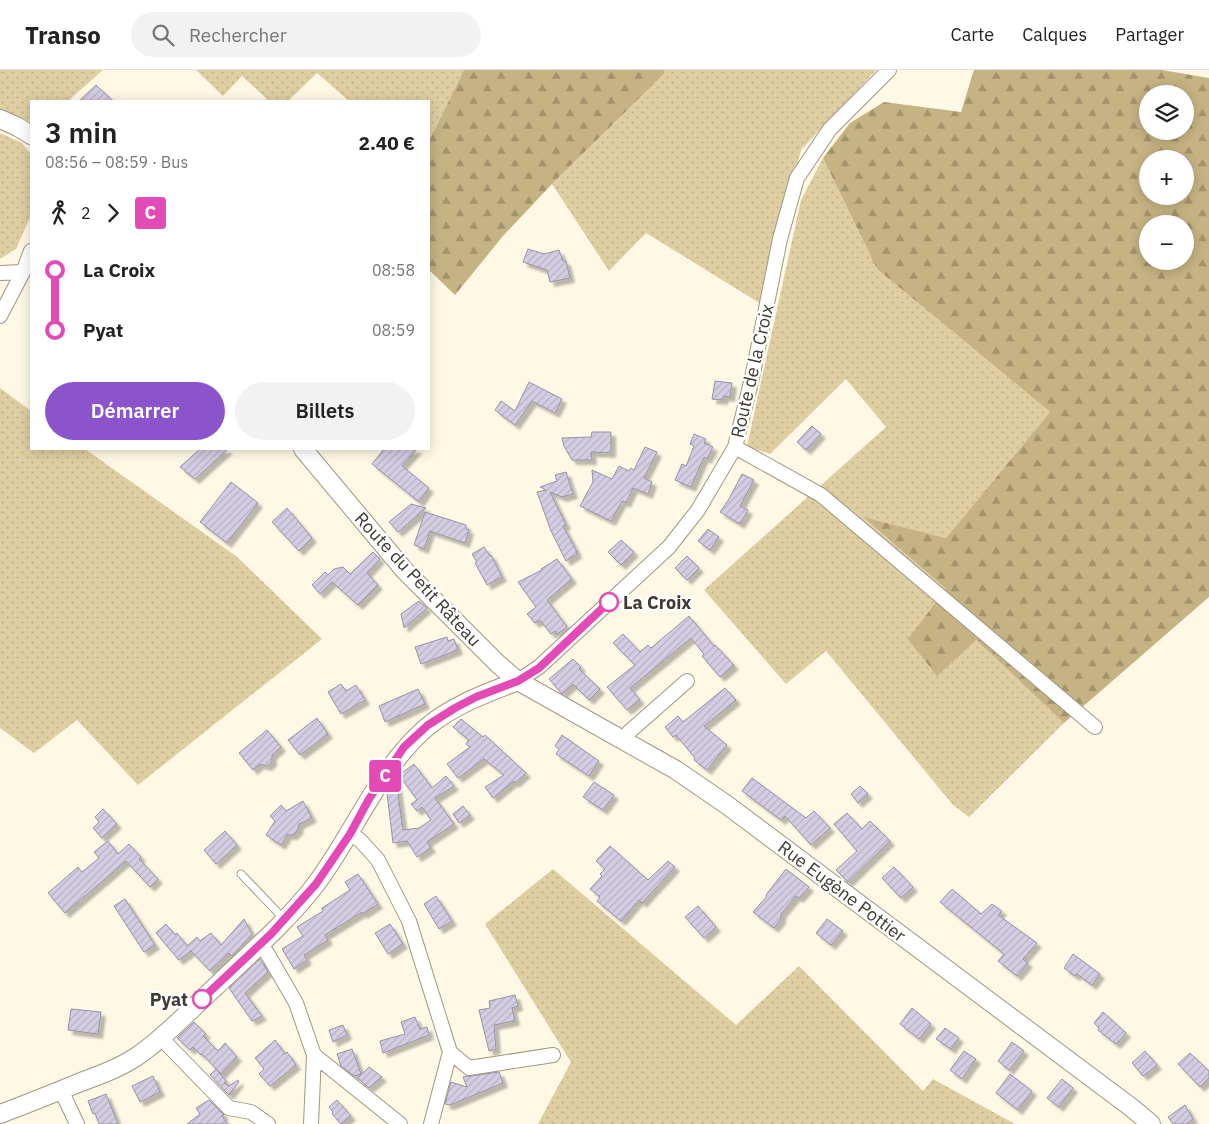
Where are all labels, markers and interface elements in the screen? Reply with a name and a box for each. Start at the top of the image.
search box [131,12,481,57]
text: Transo [25,19,101,51]
icon: search [149,21,177,49]
text: Rechercher [189,23,287,47]
text: Carte [951,23,994,46]
text: Calques [1022,23,1087,46]
text: Partager [1115,23,1184,46]
map controls [1139,85,1194,270]
button: layers [1139,85,1194,140]
text: 3 min [45,114,117,151]
text: 2.40 € [359,131,415,155]
button: + [1139,150,1194,205]
text: 08:56 – 08:59 · Bus [45,152,188,172]
icon: walk [45,199,73,227]
icon: forward [99,199,127,227]
text: C [145,201,156,224]
text: 2 [81,203,91,223]
button: − [1139,215,1194,270]
text: La Croix [83,258,155,282]
text: 08:58 [372,260,415,280]
street label: Route de la Croix [725,302,779,440]
text: Pyat [83,318,123,342]
text: 08:59 [372,320,415,340]
button: Démarrer [45,382,225,440]
button: Billets [235,382,415,440]
street label: Route du Petit Râteau [350,507,486,651]
place label: La Croix [623,591,691,614]
marker: La Croix [599,592,619,612]
line badge: C [369,760,401,792]
text: C [379,764,391,787]
street label: Rue Eugène Pottier [773,835,911,947]
place label: Pyat [150,988,188,1011]
marker: Pyat [192,989,212,1009]

